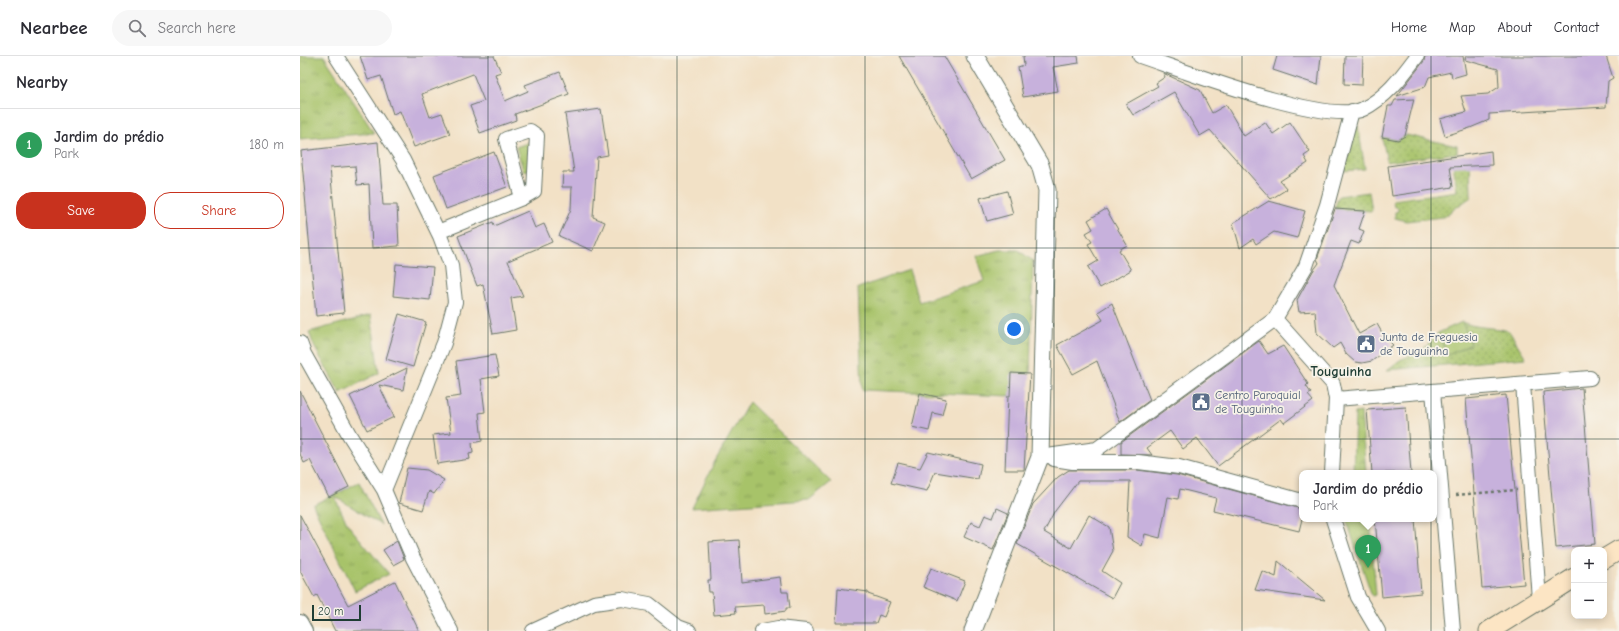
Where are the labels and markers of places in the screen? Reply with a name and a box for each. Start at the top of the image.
place label: Junta de Freguesia de Touguinha [1380,330,1478,358]
public building icon: Junta de Freguesia de Touguinha [1355,333,1377,355]
place label: Centro Paroquial de Touguinha [1215,388,1301,416]
public building icon: Centro Paroquial de Touguinha [1190,391,1212,413]
pin: 1 [1355,535,1381,568]

